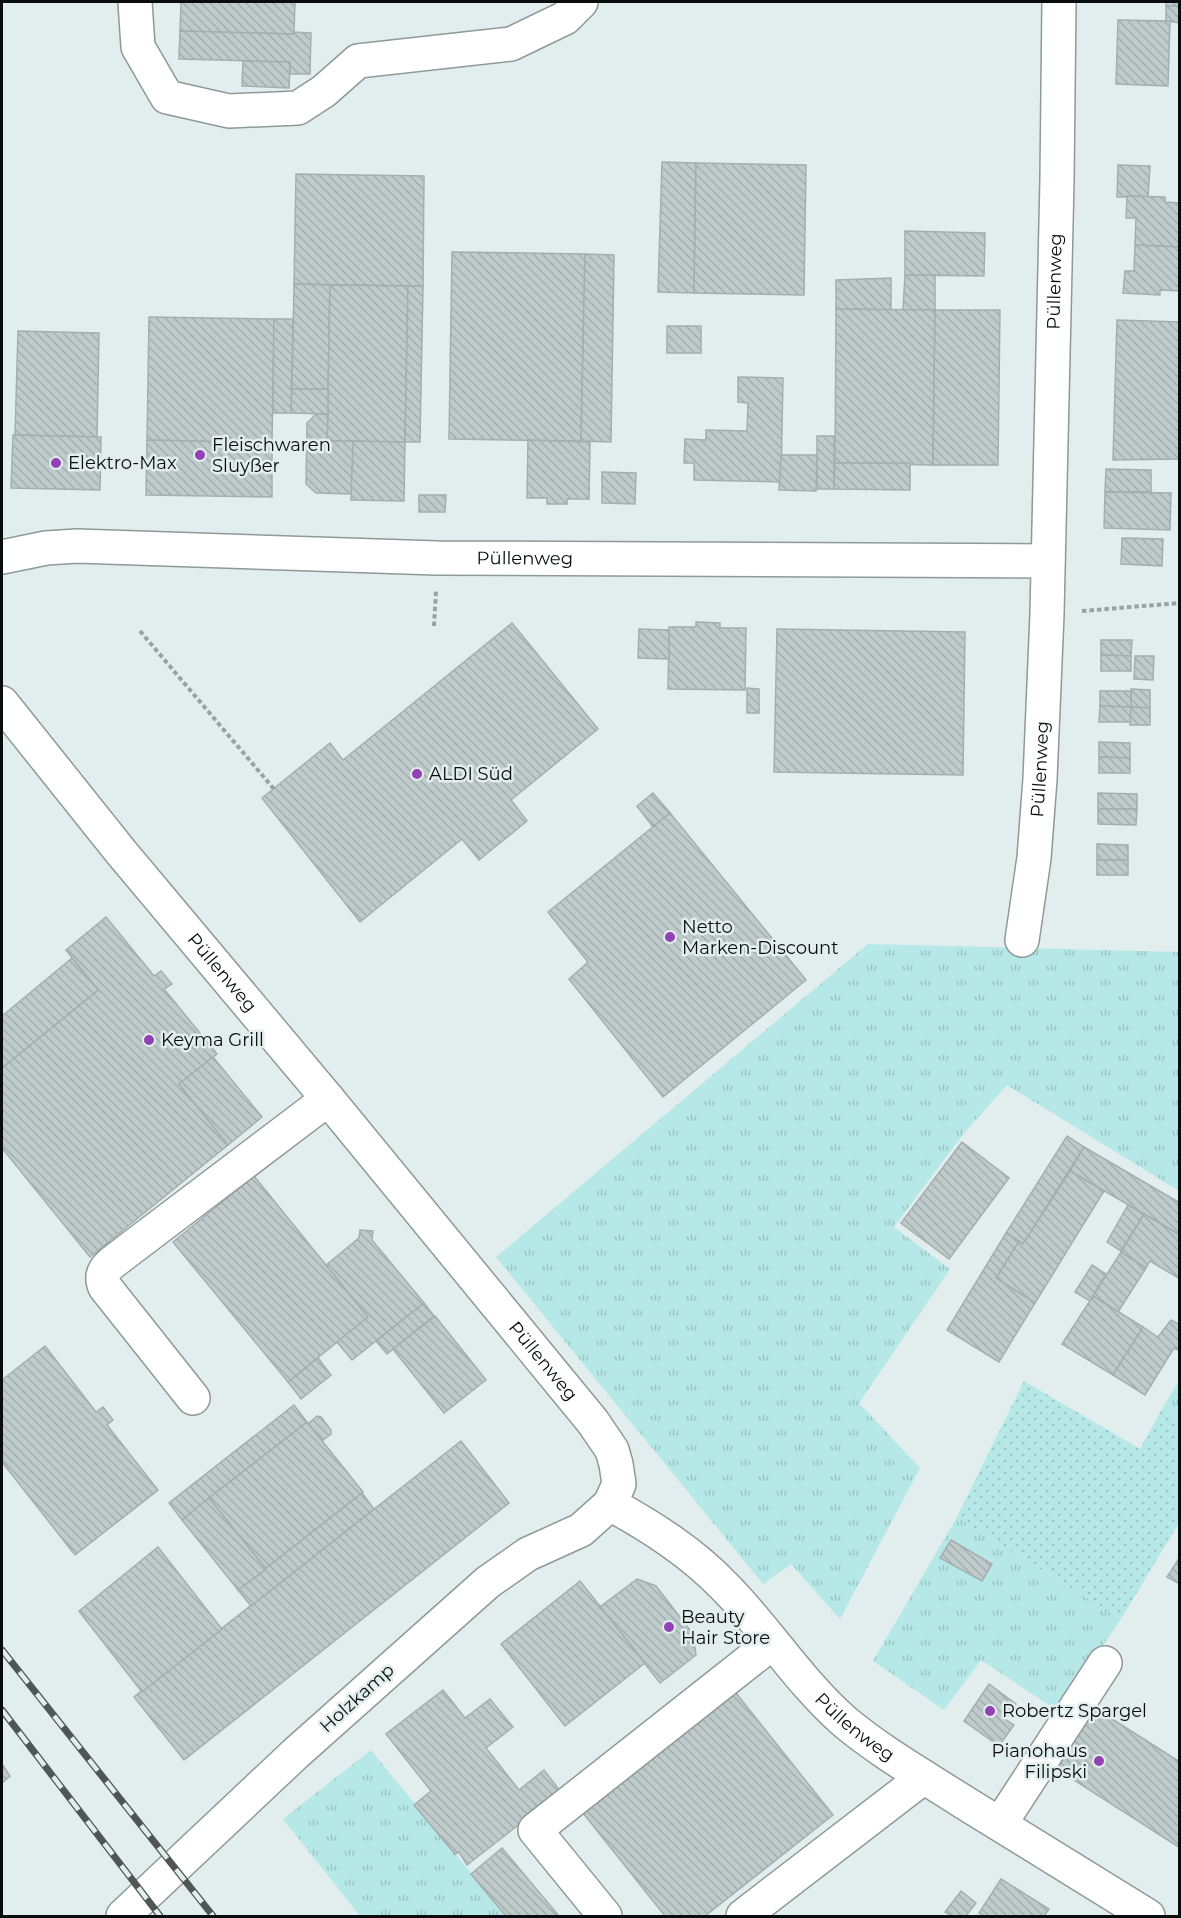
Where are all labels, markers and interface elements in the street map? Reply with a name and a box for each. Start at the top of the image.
street label: Püllenweg [1043,233,1067,330]
place label: Fleischwaren Sluyßer [212,434,331,477]
marker: Fleischwaren Sluyßer [193,448,207,462]
place label: Elektro-Max [68,452,177,474]
marker: Elektro-Max [49,456,63,470]
street label: Püllenweg [477,547,573,570]
street label: Püllenweg [1026,720,1053,818]
place label: ALDI Süd [429,763,513,785]
marker: ALDI Süd [410,767,424,781]
place label: Netto Marken-Discount [682,916,839,959]
street label: Püllenweg [183,929,261,1017]
marker: Netto Marken-Discount [663,930,677,944]
place label: Keyma Grill [161,1029,264,1051]
marker: Keyma Grill [142,1033,156,1047]
street label: Püllenweg [504,1317,582,1405]
place label: Beauty Hair Store [681,1606,770,1649]
marker: Beauty Hair Store [662,1620,676,1634]
street label: Holzkamp [315,1659,399,1737]
street label: Püllenweg [810,1688,899,1766]
place label: Robertz Spargel [1002,1700,1147,1722]
marker: Robertz Spargel [983,1704,997,1718]
place label: Pianohaus Filipski [991,1740,1087,1783]
marker: Pianohaus Filipski [1092,1754,1106,1768]

